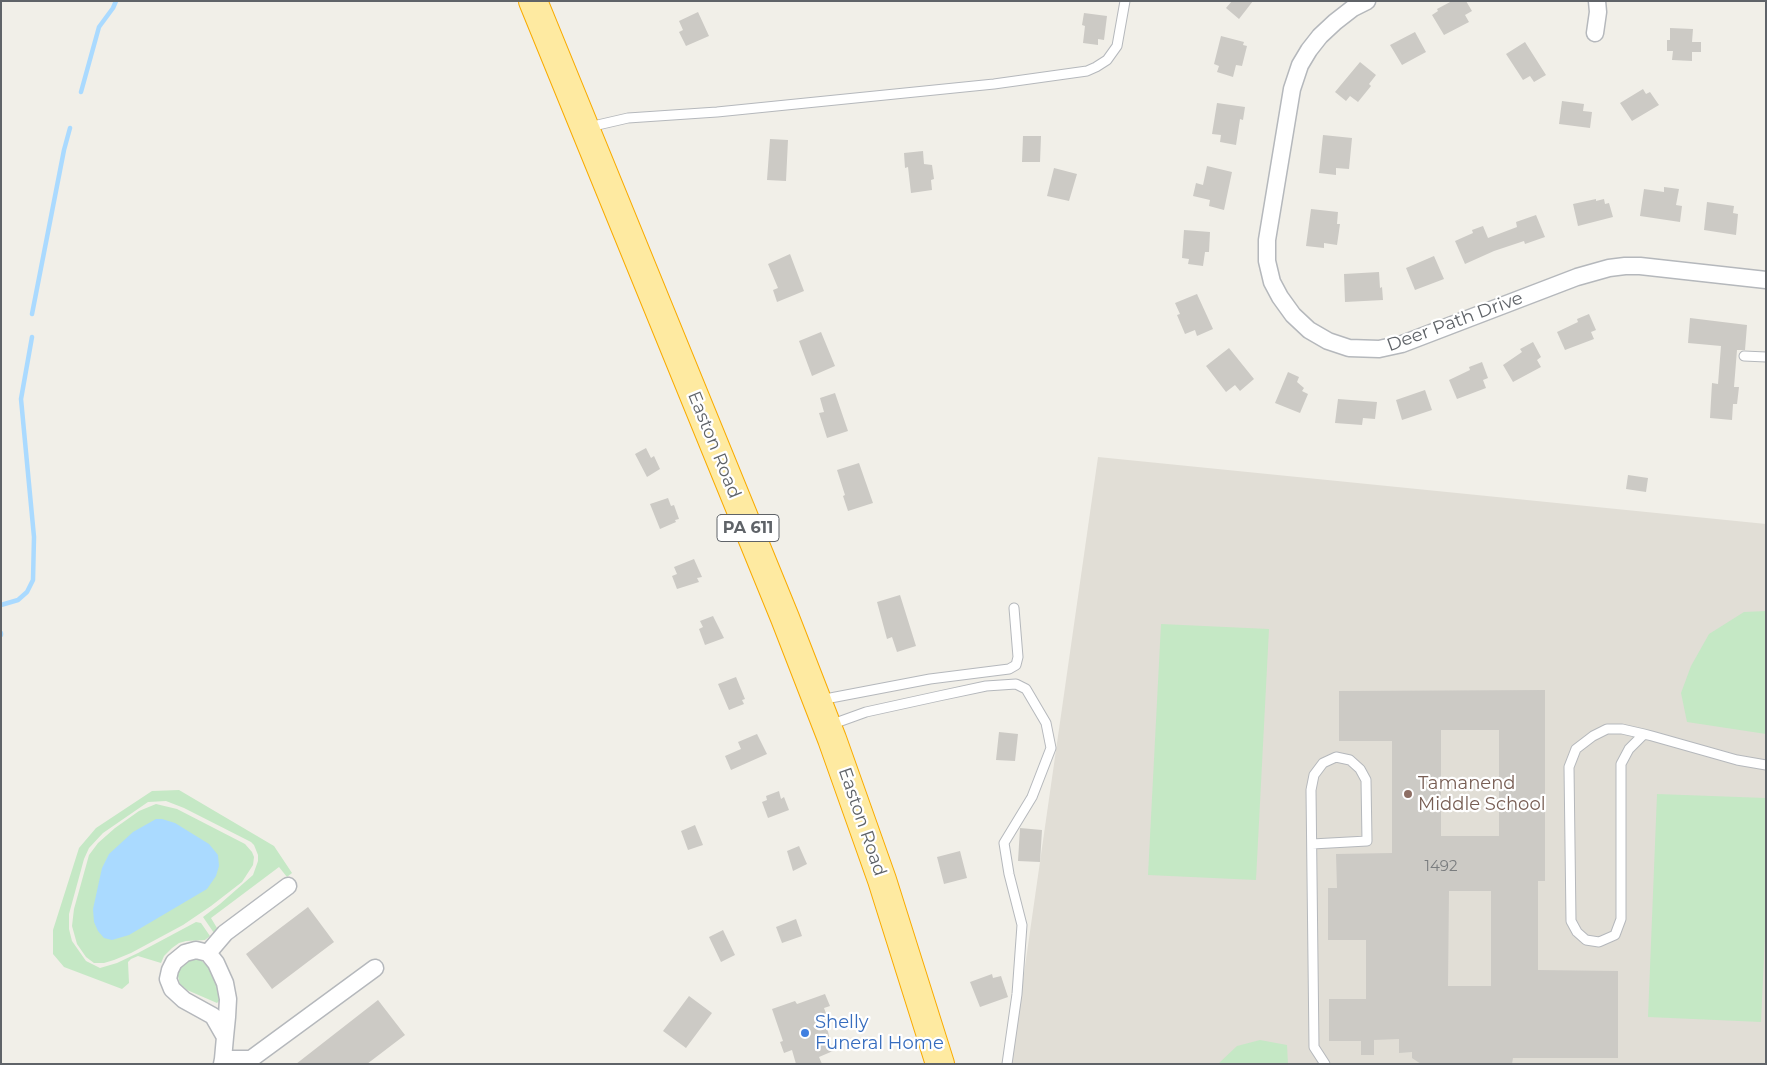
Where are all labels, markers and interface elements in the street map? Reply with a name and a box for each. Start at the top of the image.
street label: Deer Path Drive [1384,287,1526,357]
street label: Easton Road [683,388,745,502]
road number: PA 611 [717,514,779,542]
street label: Easton Road [833,765,891,879]
place label: Tamanend Middle School [1418,773,1546,816]
marker: Tamanend Middle School [1402,788,1414,800]
house number: 1492 [1425,858,1457,876]
place label: Shelly Funeral Home [815,1012,944,1054]
marker: Shelly Funeral Home [799,1027,811,1039]

